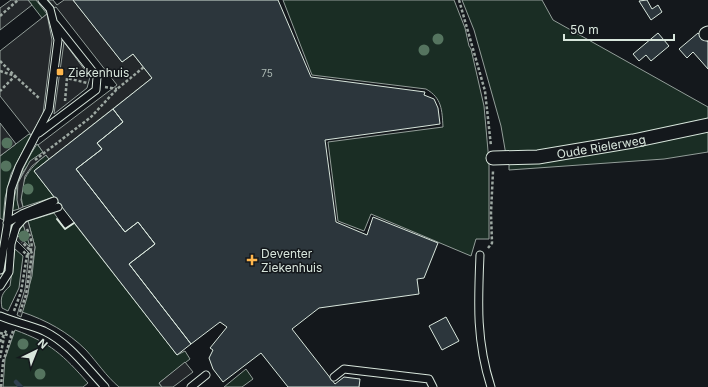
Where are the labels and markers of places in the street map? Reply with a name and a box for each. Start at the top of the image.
place label: Ziekenhuis [68,65,129,80]
marker: Ziekenhuis [55,67,65,77]
place label: Deventer Ziekenhuis [261,246,322,275]
marker: Deventer Ziekenhuis [246,254,258,266]

